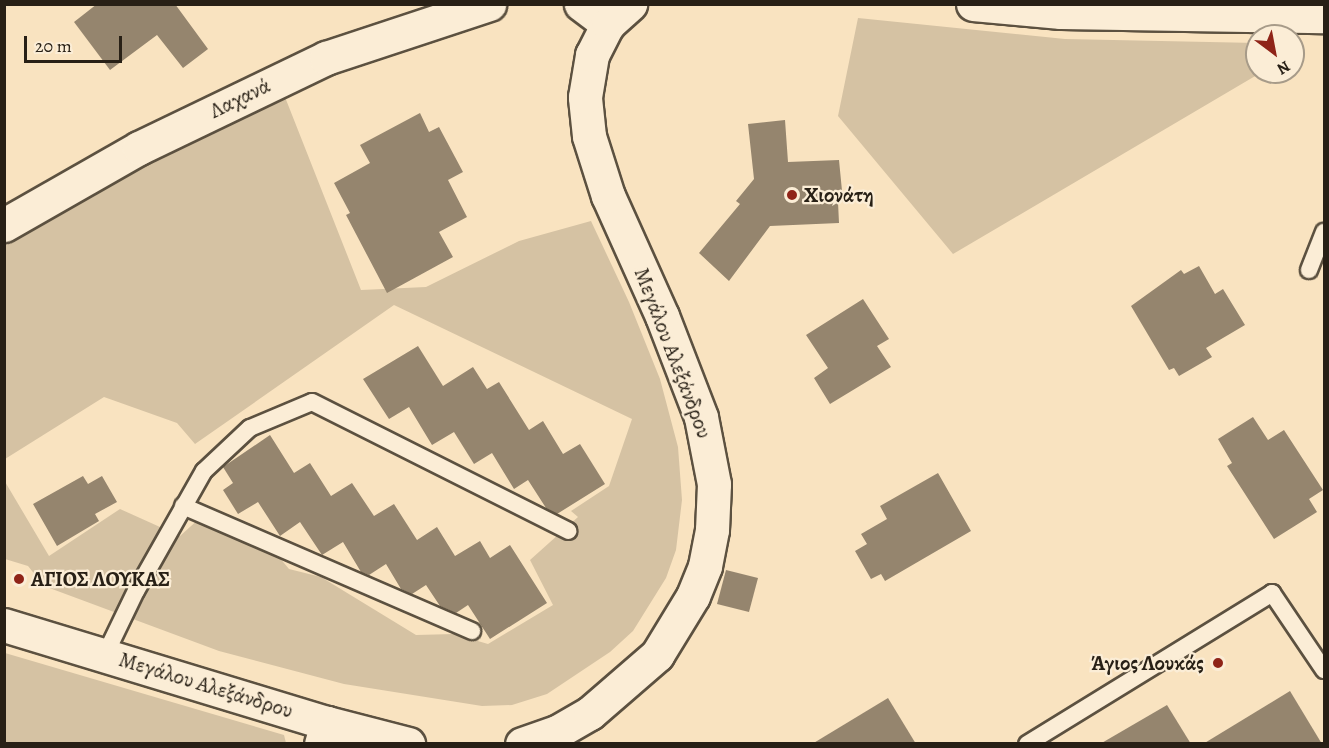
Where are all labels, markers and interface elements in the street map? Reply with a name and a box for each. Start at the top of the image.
scale bar [27,24,124,62]
north arrow [1245,24,1305,84]
text: 20 m [35,34,72,58]
text: N [1273,55,1294,80]
street label: Λαχανά [206,73,274,123]
place label: Χιονάτη [804,182,874,208]
marker: Χιονάτη [785,188,799,202]
street label: Μεγάλου Αλεξάνδρου [629,264,717,442]
place label: ΑΓΙΟΣ ΛΟΥΚΑΣ [31,566,170,592]
marker: ΑΓΙΟΣ ΛΟΥΚΑΣ [12,572,26,586]
street label: Μεγάλου Αλεξάνδρου [116,647,296,723]
place label: Άγιος Λουκάς [1090,650,1204,676]
marker: Άγιος Λουκάς [1209,654,1227,672]

